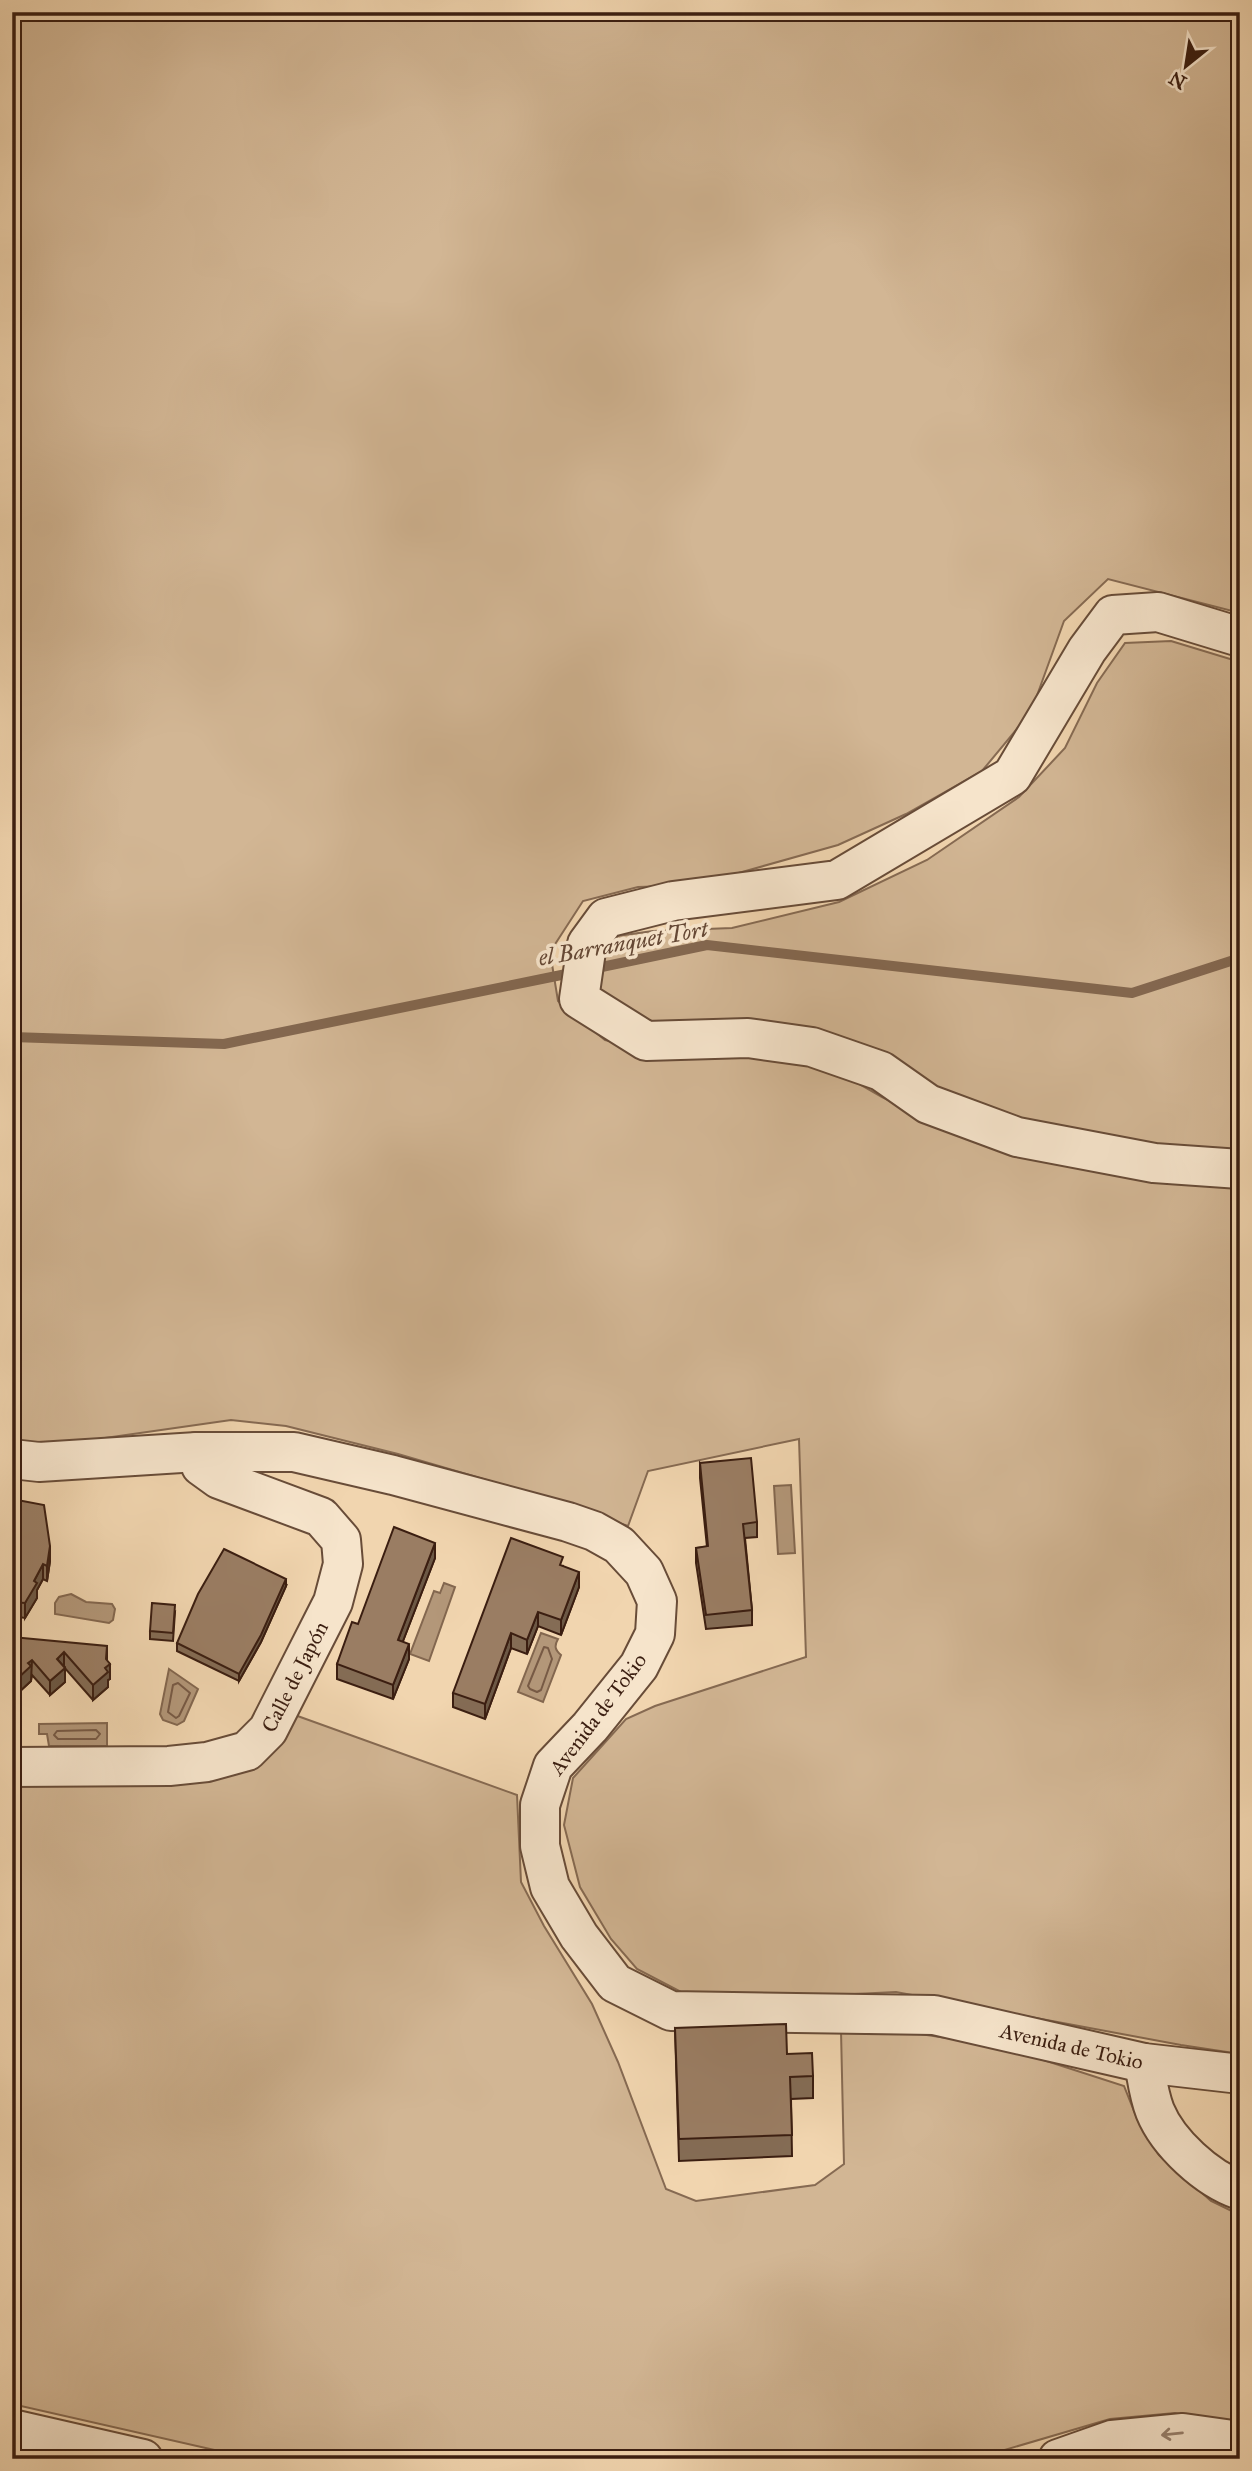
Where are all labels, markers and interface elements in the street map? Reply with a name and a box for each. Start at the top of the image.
north arrow [1150,32,1220,102]
text: N [1165,66,1190,94]
water label: el Barranquet Tort [536,914,712,972]
street label: Calle de Japón [256,1617,334,1737]
street label: Avenida de Tokio [543,1648,652,1781]
street label: Avenida de Tokio [996,2017,1146,2075]
one-way arrow [1161,2428,1184,2441]

